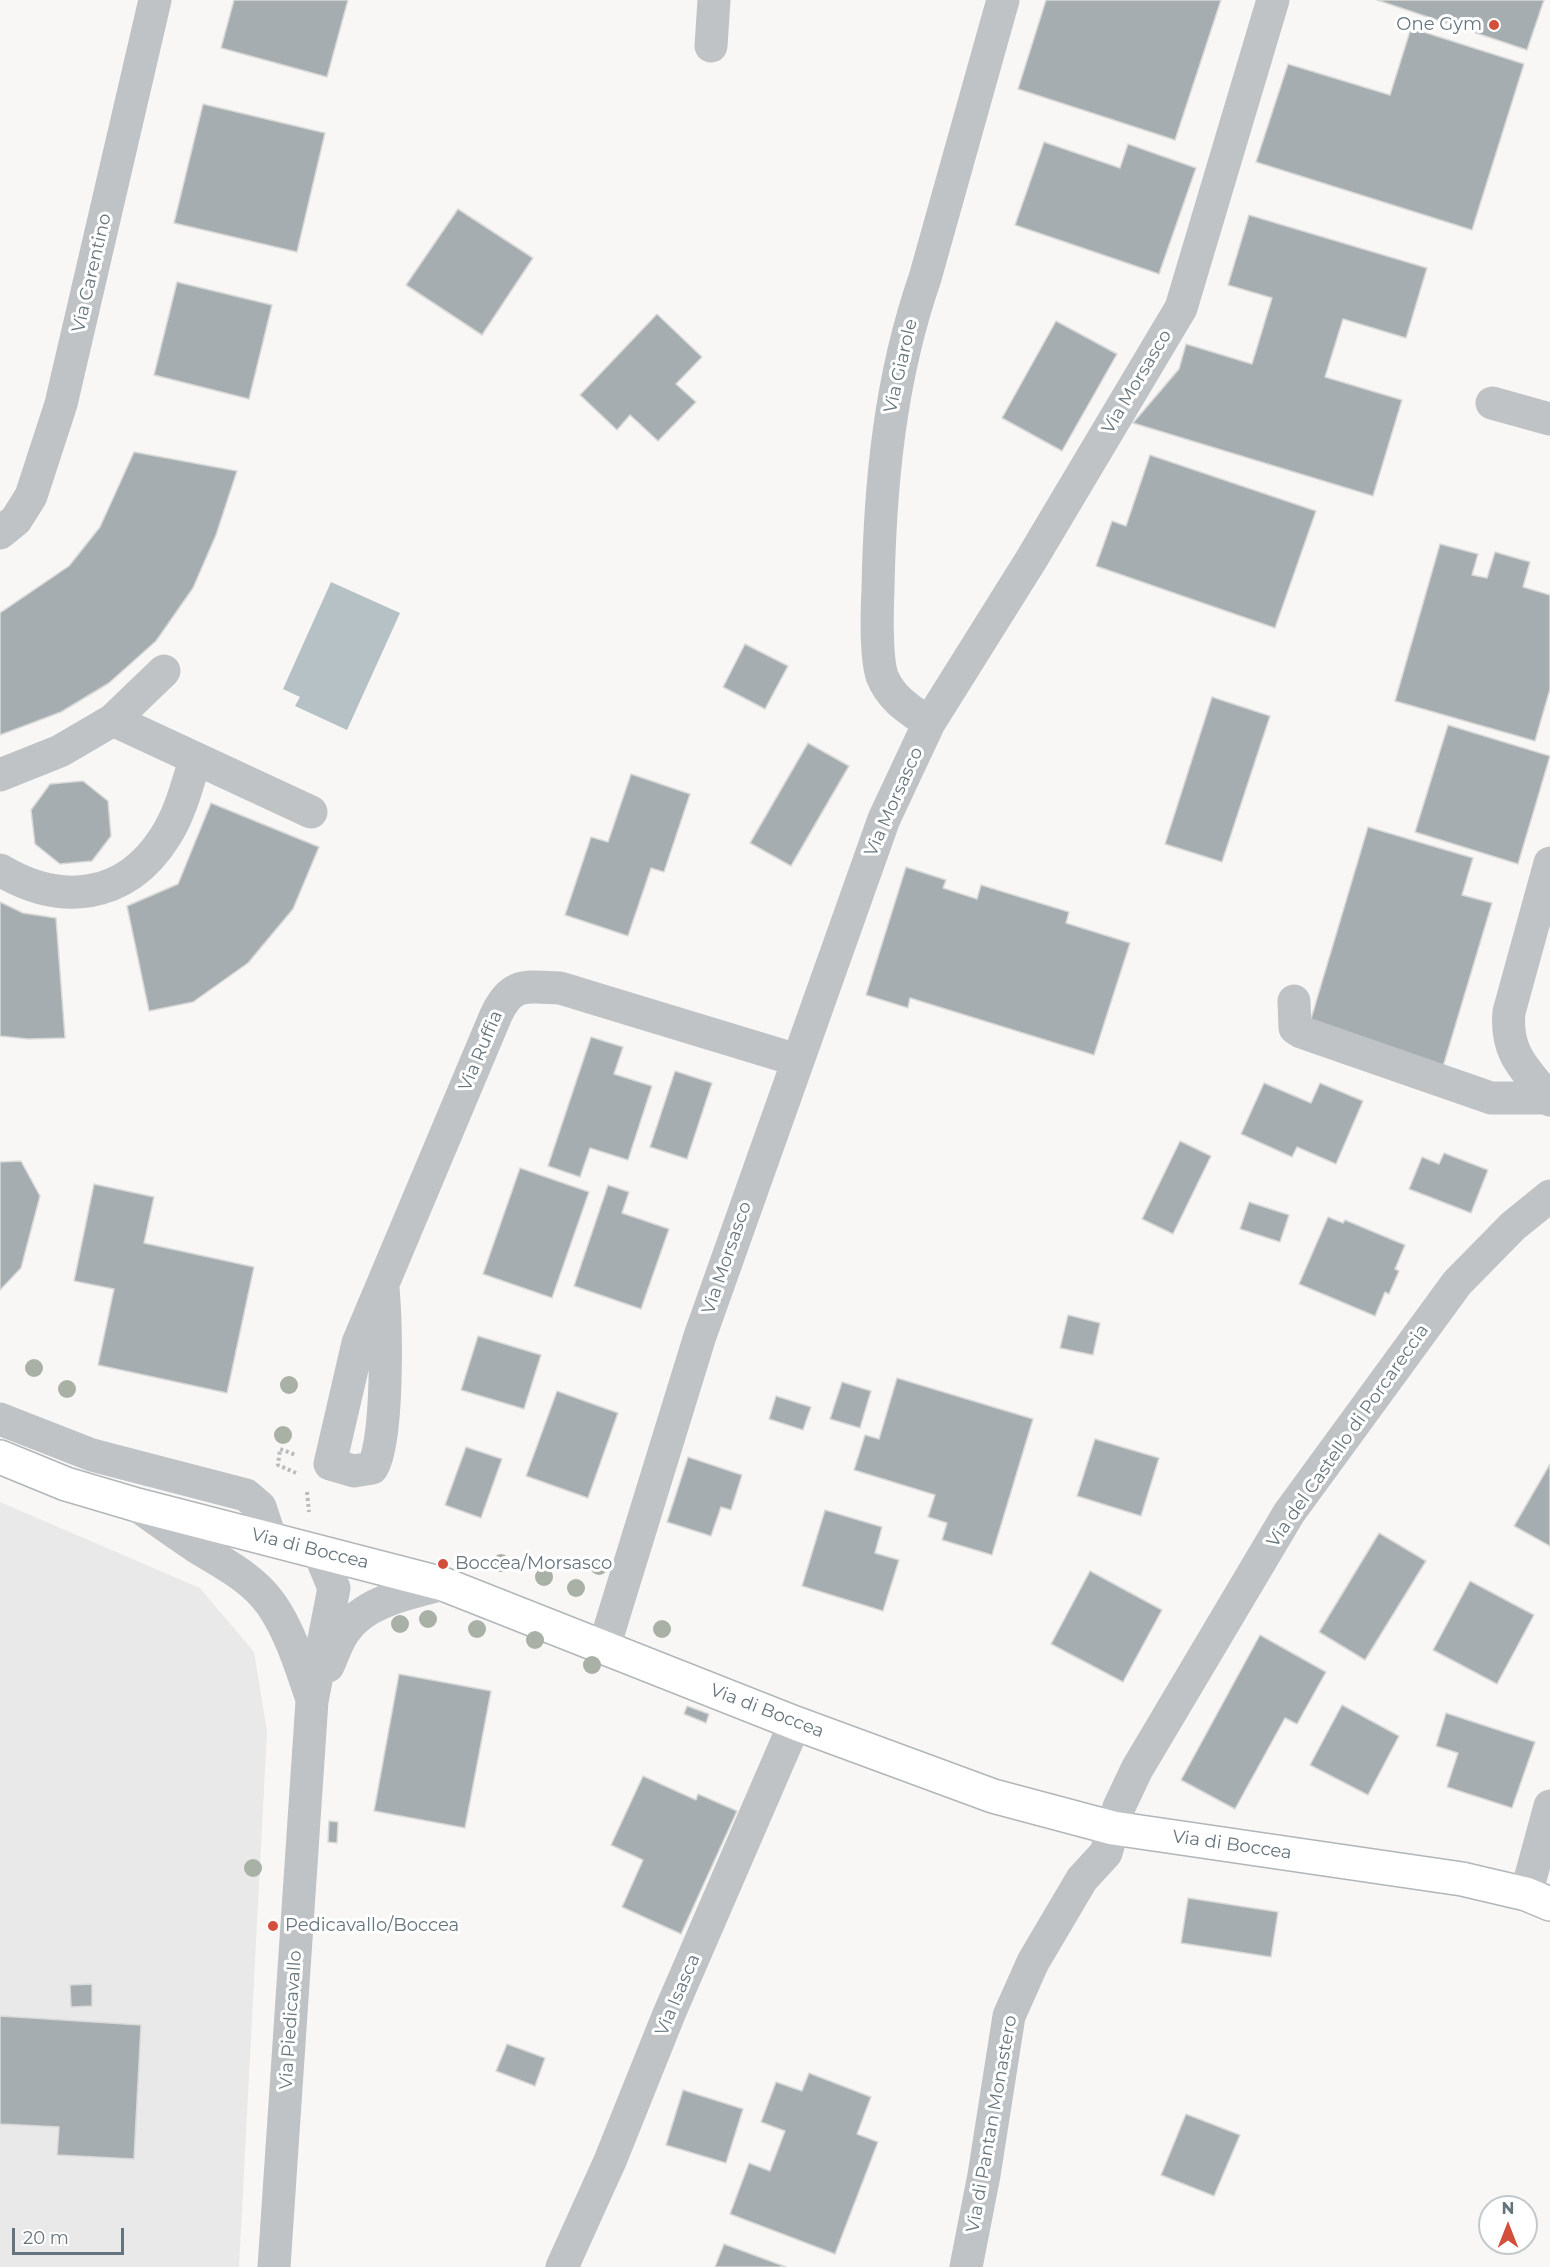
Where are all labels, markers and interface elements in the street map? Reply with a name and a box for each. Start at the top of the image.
place label: One Gym [1396,14,1482,36]
marker: One Gym [1487,18,1501,32]
street label: Via Carentino [68,211,116,335]
street label: Via Giarole [880,317,922,415]
street label: Via Morsasco [1097,326,1177,438]
street label: Via Morsasco [860,744,928,860]
street label: Via Ruffia [454,1008,508,1094]
street label: Via Morsasco [698,1199,756,1317]
street label: Via del Castello di Porcareccia [1262,1320,1434,1552]
street label: Via di Boccea [249,1524,371,1574]
place label: Boccea/Morsasco [455,1553,612,1575]
marker: Boccea/Morsasco [436,1557,450,1571]
street label: Via di Boccea [707,1679,827,1743]
street label: Via di Boccea [1171,1826,1293,1864]
place label: Pedicavallo/Boccea [285,1915,459,1937]
marker: Pedicavallo/Boccea [266,1919,280,1933]
street label: Via Piedicavallo [275,1950,307,2090]
street label: Via Isasca [651,1951,705,2039]
street label: Via di Pantan Monastero [962,2014,1022,2234]
north arrow [1478,2195,1538,2255]
text: N [1502,2199,1514,2218]
scale bar [15,2216,128,2254]
text: 20 m [23,2227,69,2249]

